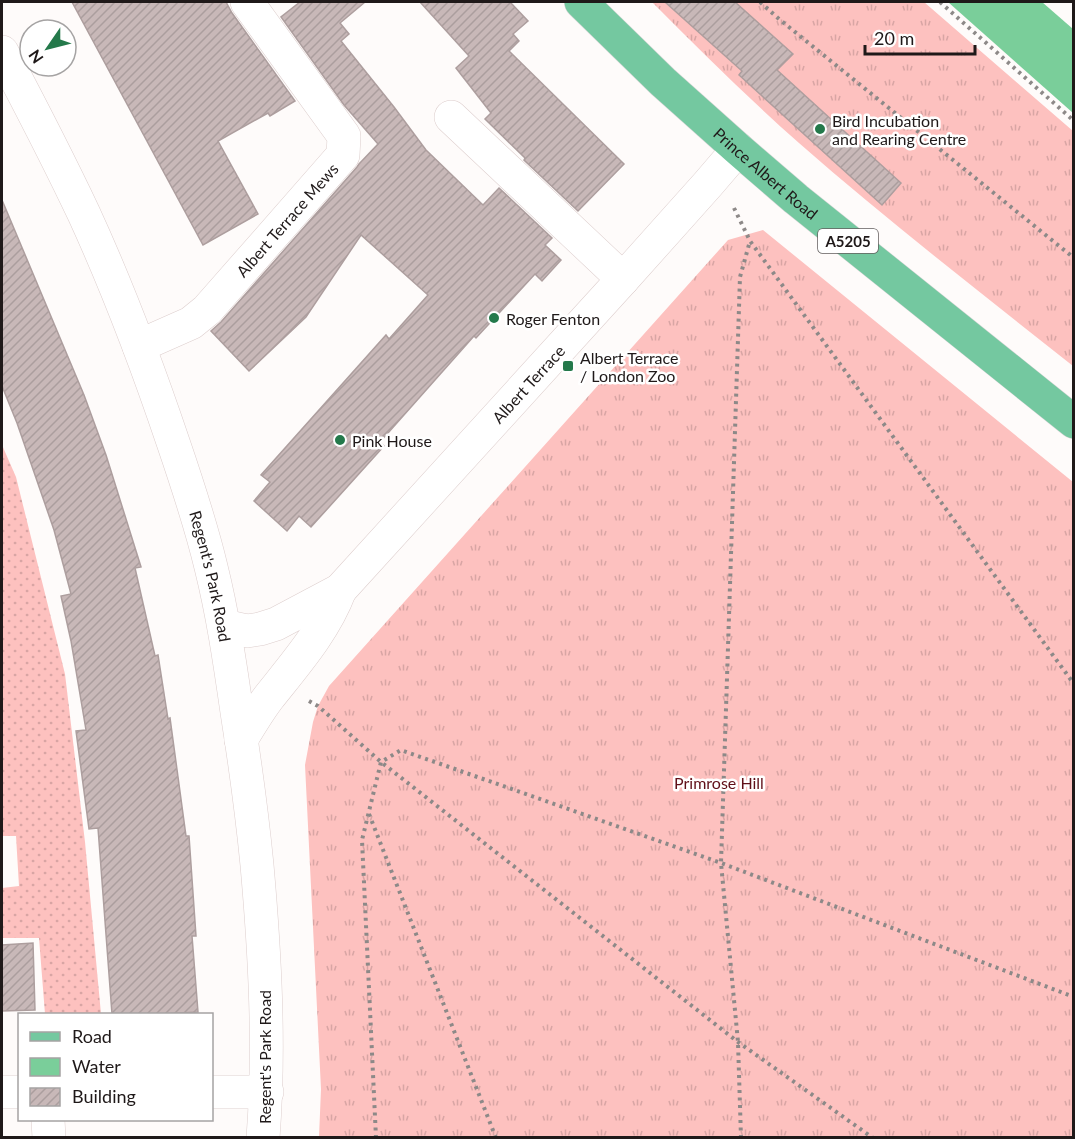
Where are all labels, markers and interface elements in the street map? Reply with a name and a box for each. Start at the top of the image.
north arrow [18,18,78,78]
scale bar [865,18,974,56]
text: 20 m [874,27,914,49]
text: N [24,46,47,67]
place label: Bird Incubation and Rearing Centre [832,111,966,148]
marker: Bird Incubation and Rearing Centre [813,122,827,136]
street label: Prince Albert Road [710,123,822,222]
street label: Albert Terrace Mews [231,159,342,280]
road number: A5205 [818,229,878,253]
place label: Roger Fenton [506,309,600,328]
marker: Roger Fenton [487,311,501,325]
street label: Albert Terrace [488,341,568,426]
place label: Albert Terrace / London Zoo [580,348,679,385]
marker: Albert Terrace / London Zoo [561,359,575,373]
place label: Pink House [352,431,432,450]
marker: Pink House [333,433,347,447]
street label: Regent's Park Road [186,508,236,643]
park label: Primrose Hill [674,773,764,792]
street label: Regent's Park Road [255,990,274,1124]
legend [18,1013,213,1121]
text: Road [72,1025,112,1047]
text: Water [72,1055,121,1077]
text: Building [72,1085,136,1107]

